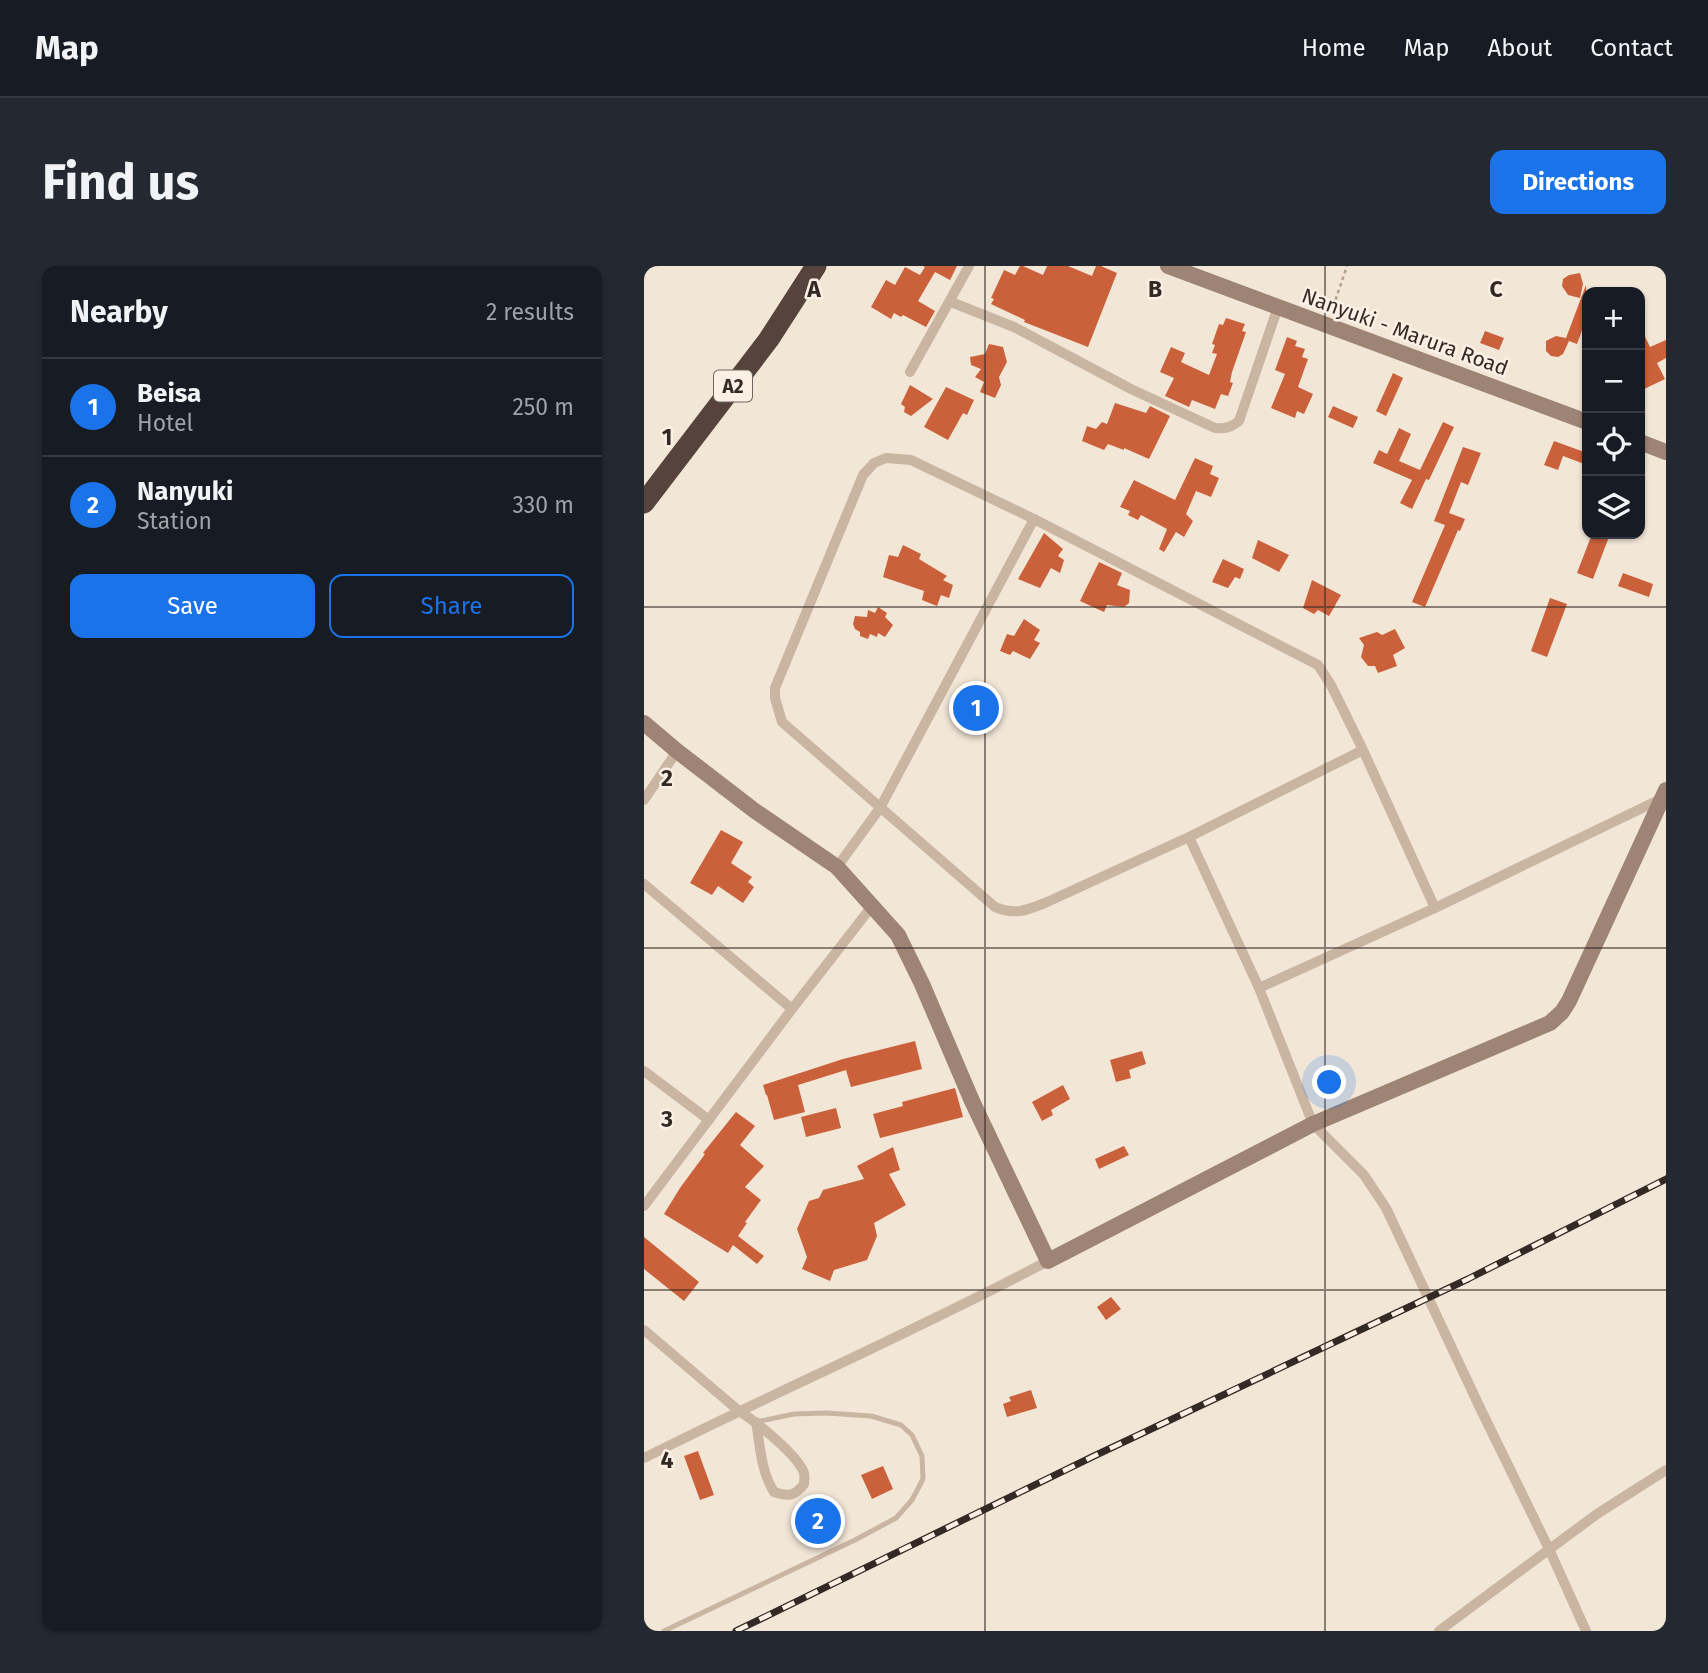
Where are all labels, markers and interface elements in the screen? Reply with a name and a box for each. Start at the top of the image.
text: Map [35,28,99,68]
text: Home [1302,34,1366,62]
text: Map [1404,34,1450,62]
text: About [1488,34,1552,62]
text: Contact [1590,34,1673,62]
button: Directions [1490,150,1666,214]
text: Find us [42,153,199,212]
text: A [806,275,821,303]
text: B [1148,275,1162,303]
text: C [1489,275,1503,303]
street label: Nanyuki - Marura Road [1298,283,1512,381]
map controls [1582,287,1645,539]
button: + [1582,287,1645,350]
text: Nearby [70,294,168,330]
text: 2 results [486,298,574,326]
button: − [1582,350,1645,413]
road number: A2 [714,370,752,402]
text: Beisa [137,378,201,409]
text: 1 [88,393,98,421]
text: 250 m [512,393,574,421]
text: Hotel [137,409,193,437]
button: locate [1582,413,1645,476]
text: 1 [662,423,672,451]
text: Nanyuki [137,476,233,507]
button: layers [1582,476,1645,539]
text: 2 [87,491,99,519]
text: 330 m [512,491,574,519]
text: Station [137,507,212,535]
button: Save [70,574,315,638]
button: Share [329,574,574,638]
pin: 1 [953,682,999,734]
text: 2 [661,764,673,792]
your location [1312,1065,1346,1099]
text: 3 [660,1105,673,1133]
text: 4 [661,1446,674,1474]
pin: 2 [795,1495,841,1547]

